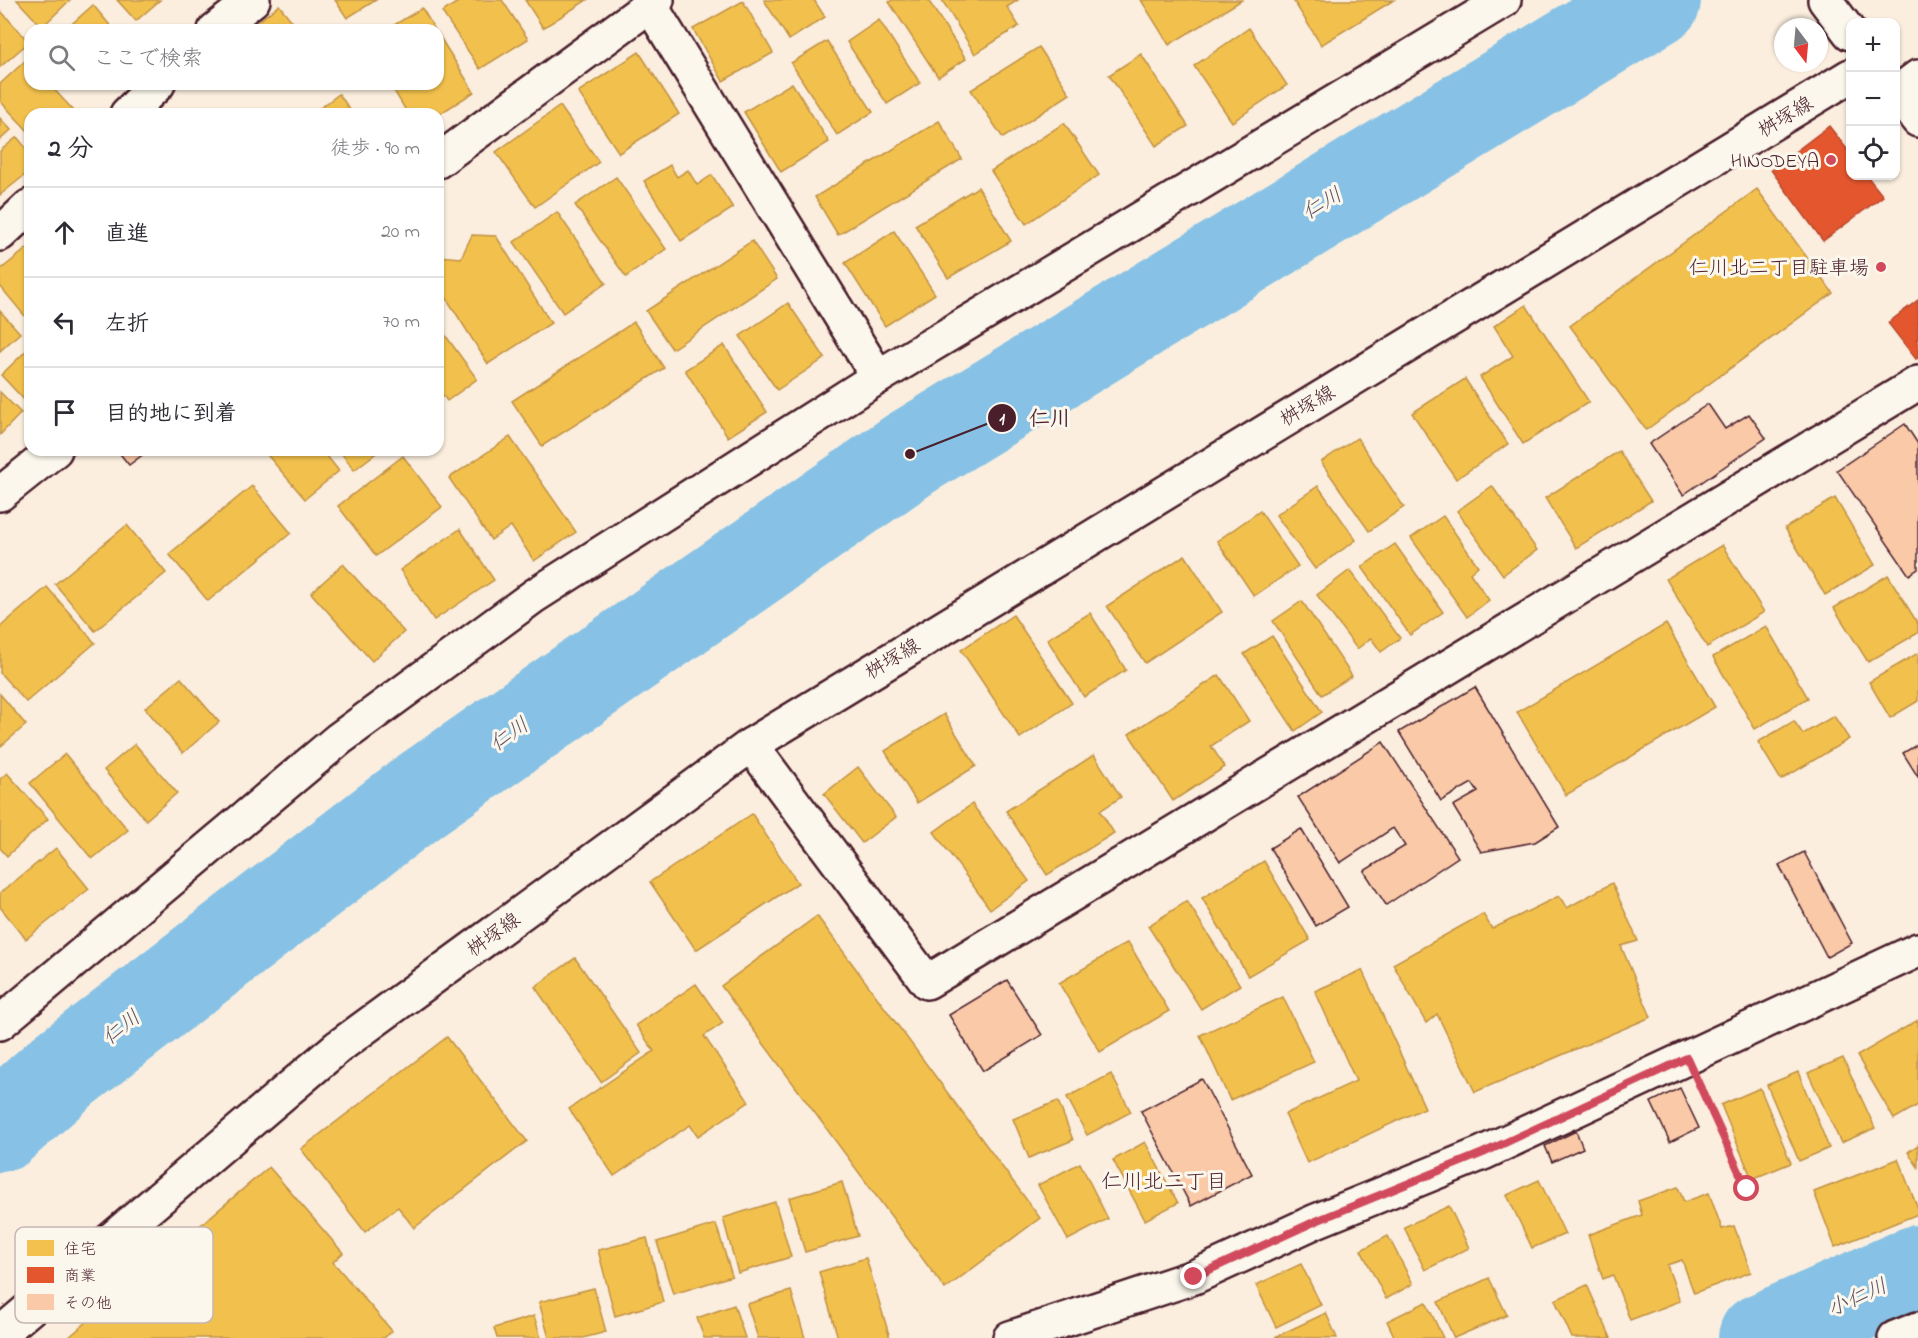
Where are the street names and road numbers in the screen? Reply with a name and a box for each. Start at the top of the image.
street label: 桝塚線 [1753,90,1819,146]
street label: 桝塚線 [1275,379,1341,435]
street label: 桝塚線 [860,632,926,688]
street label: 桝塚線 [462,907,527,965]

